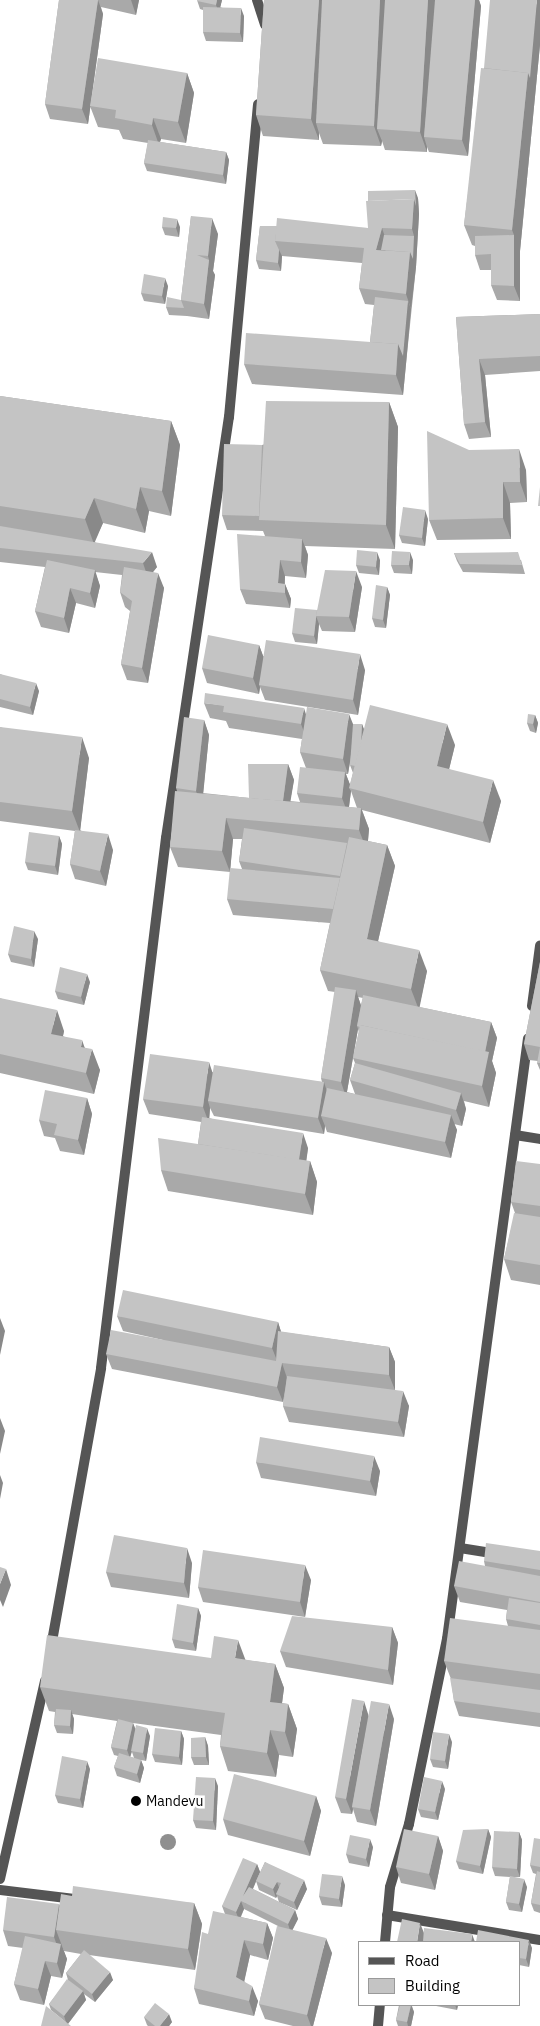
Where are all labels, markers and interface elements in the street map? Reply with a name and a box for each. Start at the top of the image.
place label: Mandevu [146,1793,203,1809]
marker: Mandevu [130,1795,142,1807]
legend [358,1941,520,2006]
text: Road [405,1951,440,1970]
text: Building [405,1976,460,1995]

